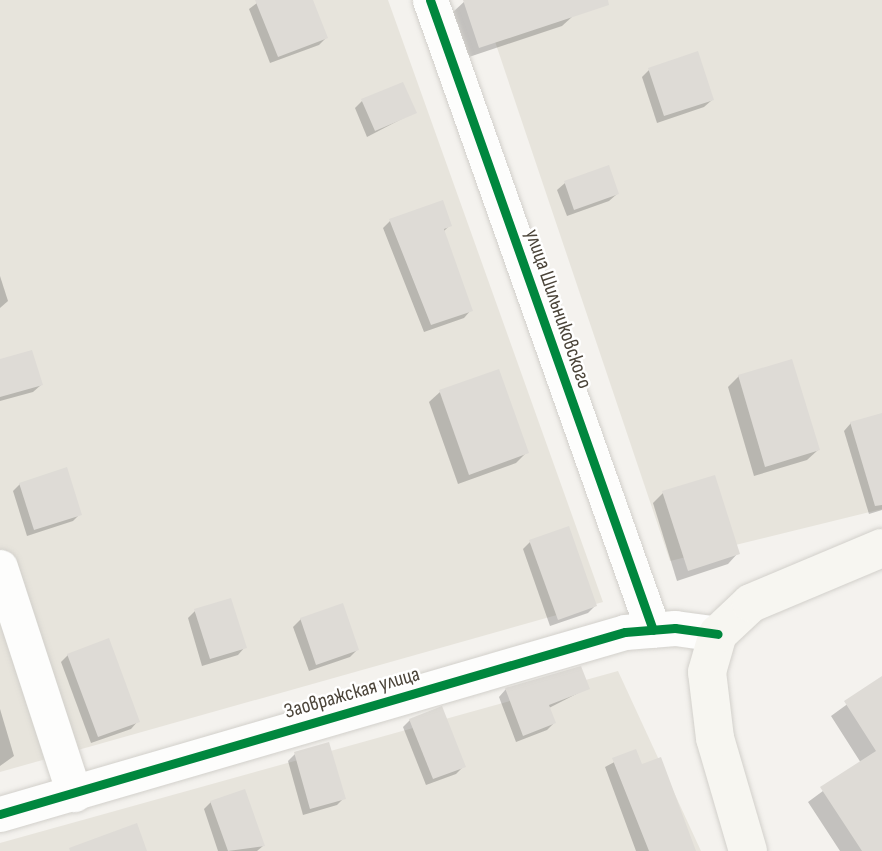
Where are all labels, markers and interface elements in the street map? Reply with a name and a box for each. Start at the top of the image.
street label: улица Шильниковского [519,226,597,392]
street label: Заовражская улица [281,662,423,724]

